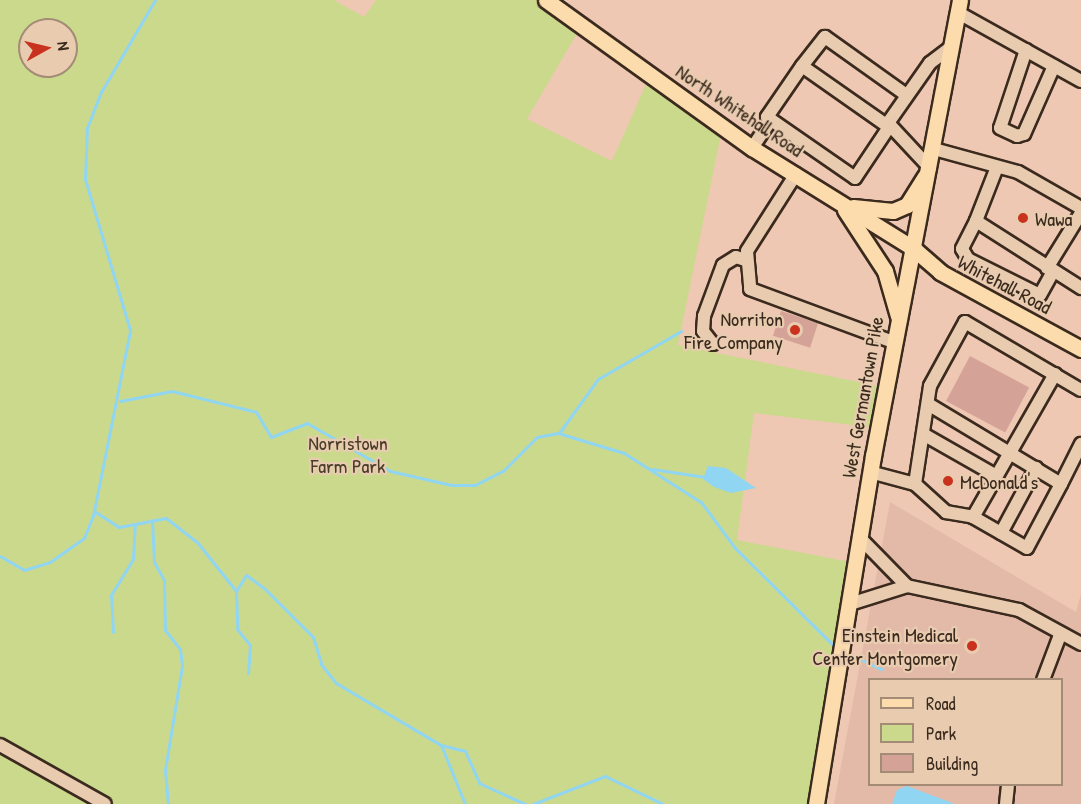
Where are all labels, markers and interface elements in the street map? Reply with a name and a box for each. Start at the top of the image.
north arrow [18,18,78,78]
text: N [52,40,75,52]
street label: North Whitehall Road [672,59,808,161]
place label: Wawa [1035,206,1072,230]
marker: Wawa [1016,211,1030,225]
street label: Whitehall Road [954,249,1056,319]
place label: Norriton Fire Company [684,306,783,353]
street label: West Germantown Pike [836,314,888,480]
marker: Norriton Fire Company [788,323,802,337]
park label: Norristown Farm Park [308,431,388,478]
place label: McDonald's [960,469,1038,493]
marker: McDonald's [941,474,955,488]
place label: Einstein Medical Center Montgomery [812,622,958,669]
marker: Einstein Medical Center Montgomery [963,637,981,655]
legend [868,678,1063,786]
text: Road [926,691,956,716]
text: Park [926,721,956,746]
text: Building [926,751,978,776]

